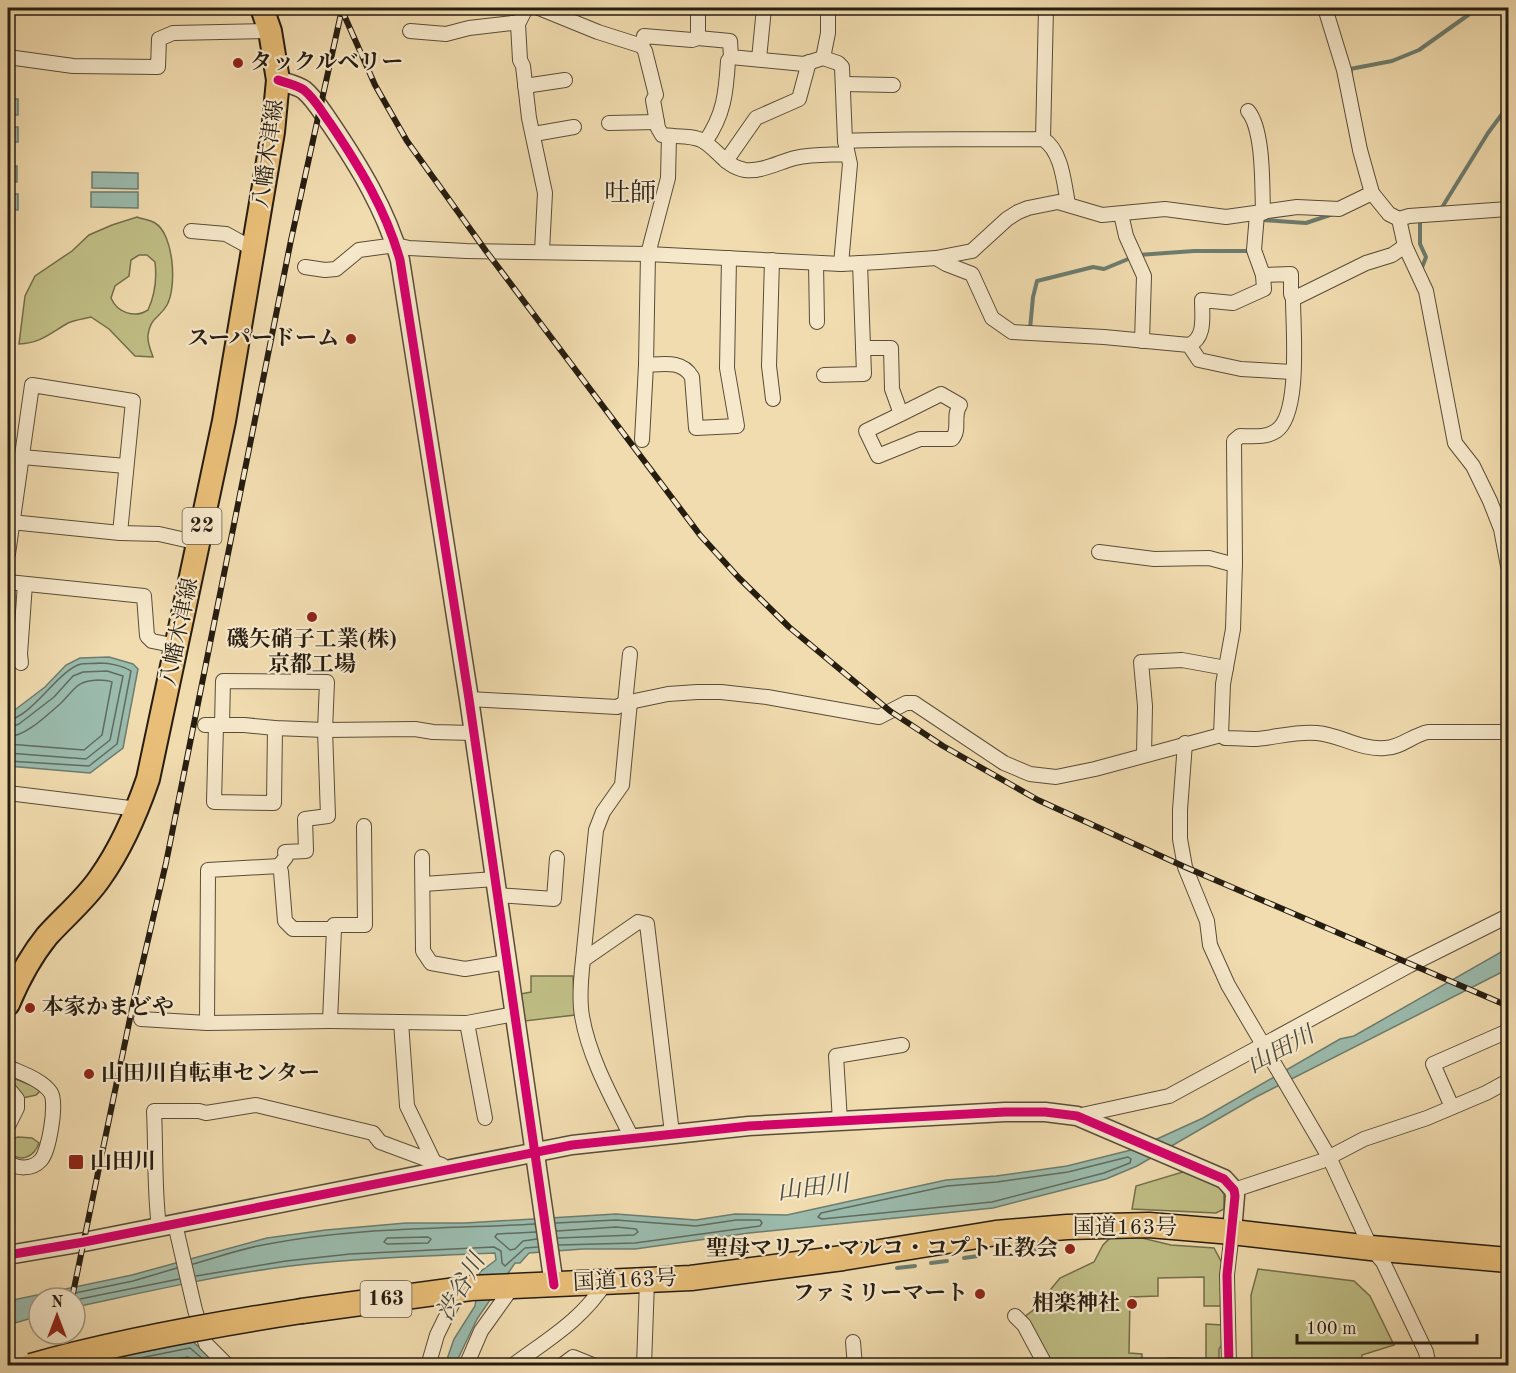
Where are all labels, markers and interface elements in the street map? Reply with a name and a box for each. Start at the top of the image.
place label: タックルベリー [250,51,403,74]
marker: タックルベリー [231,56,245,70]
street label: 八幡木津線 [248,98,288,210]
district label: 吐師 [604,179,656,207]
place label: スーパードーム [187,327,339,350]
marker: スーパードーム [344,332,358,346]
road number: 22 [182,508,222,544]
street label: 八幡木津線 [156,575,202,688]
marker: 磯矢硝子工業(株) 京都工場 [305,610,319,624]
place label: 磯矢硝子工業(株) 京都工場 [227,627,397,676]
place label: 本家かまどや [42,995,174,1019]
marker: 本家かまどや [23,1001,37,1015]
water label: 山田川 [1243,1020,1321,1078]
place label: 山田川自転車センター [101,1061,320,1085]
marker: 山田川自転車センター [82,1067,96,1081]
place label: 山田川 [90,1149,156,1173]
marker: 山田川 [67,1153,85,1171]
water label: 山田川 [776,1170,853,1205]
street label: 国道163号 [1073,1215,1177,1239]
place label: 聖母マリア・マルコ・コプト正教会 [706,1236,1058,1260]
marker: 聖母マリア・マルコ・コプト正教会 [1063,1242,1077,1256]
water label: 渋谷川 [432,1247,492,1325]
street label: 国道163号 [572,1265,678,1295]
road number: 163 [360,1281,412,1317]
place label: ファミリーマート [792,1282,968,1305]
north arrow [27,1286,87,1346]
marker: ファミリーマート [973,1287,987,1301]
place label: 相楽神社 [1032,1291,1120,1315]
text: N [51,1295,64,1311]
marker: 相楽神社 [1125,1297,1139,1311]
scale bar [1297,1307,1477,1345]
text: 100 m [1306,1320,1357,1338]

